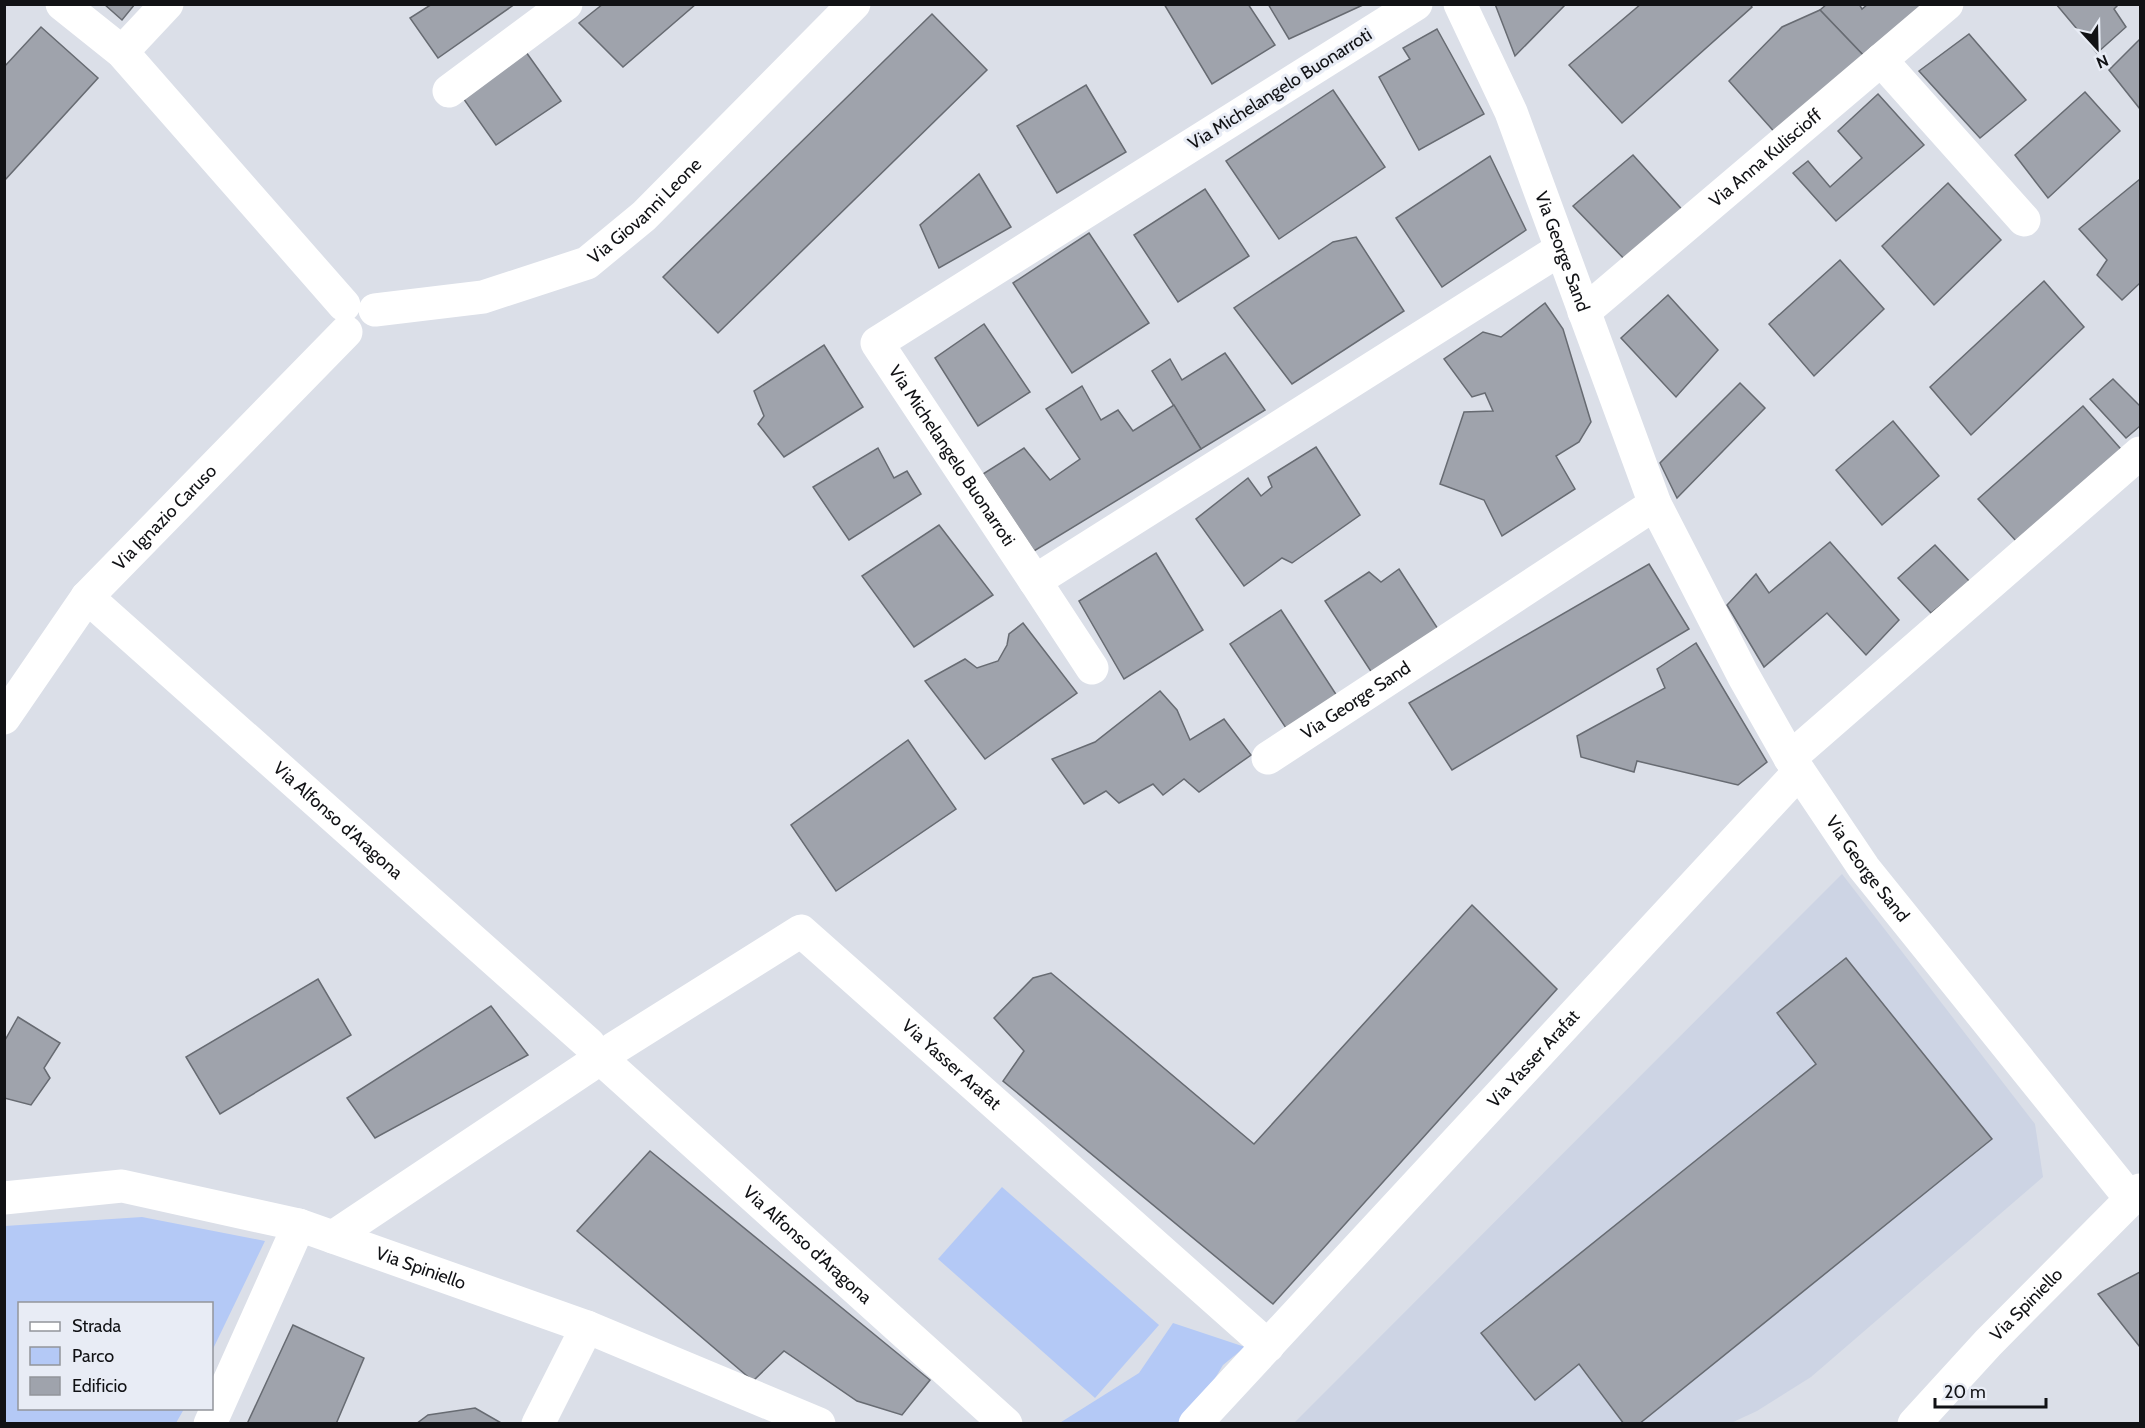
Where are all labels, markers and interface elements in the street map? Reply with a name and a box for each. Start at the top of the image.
north arrow [2067,18,2127,78]
street label: Via Michelangelo Buonarroti [1184,23,1376,155]
text: N [2094,51,2111,72]
street label: Via Anna Kuliscioff [1705,104,1826,212]
street label: Via Giovanni Leone [583,153,706,269]
street label: Via George Sand [1530,188,1594,315]
street label: Via Michelangelo Buonarroti [884,361,1020,550]
street label: Via Ignazio Caruso [108,460,221,575]
street label: Via George Sand [1297,656,1415,744]
street label: Via Alfonso d'Aragona [269,757,407,884]
street label: Via George Sand [1821,812,1914,926]
street label: Via Yasser Arafat [1483,1005,1584,1112]
street label: Via Yasser Arafat [897,1015,1005,1114]
street label: Via Alfonso d'Aragona [738,1181,877,1309]
street label: Via Spiniello [373,1242,469,1294]
street label: Via Spiniello [1985,1263,2067,1346]
legend [18,1302,213,1410]
text: Strada [72,1315,122,1337]
text: Parco [72,1345,114,1367]
scale bar [1935,1371,2046,1409]
text: Edificio [72,1375,127,1397]
text: 20 m [1944,1381,1986,1403]

